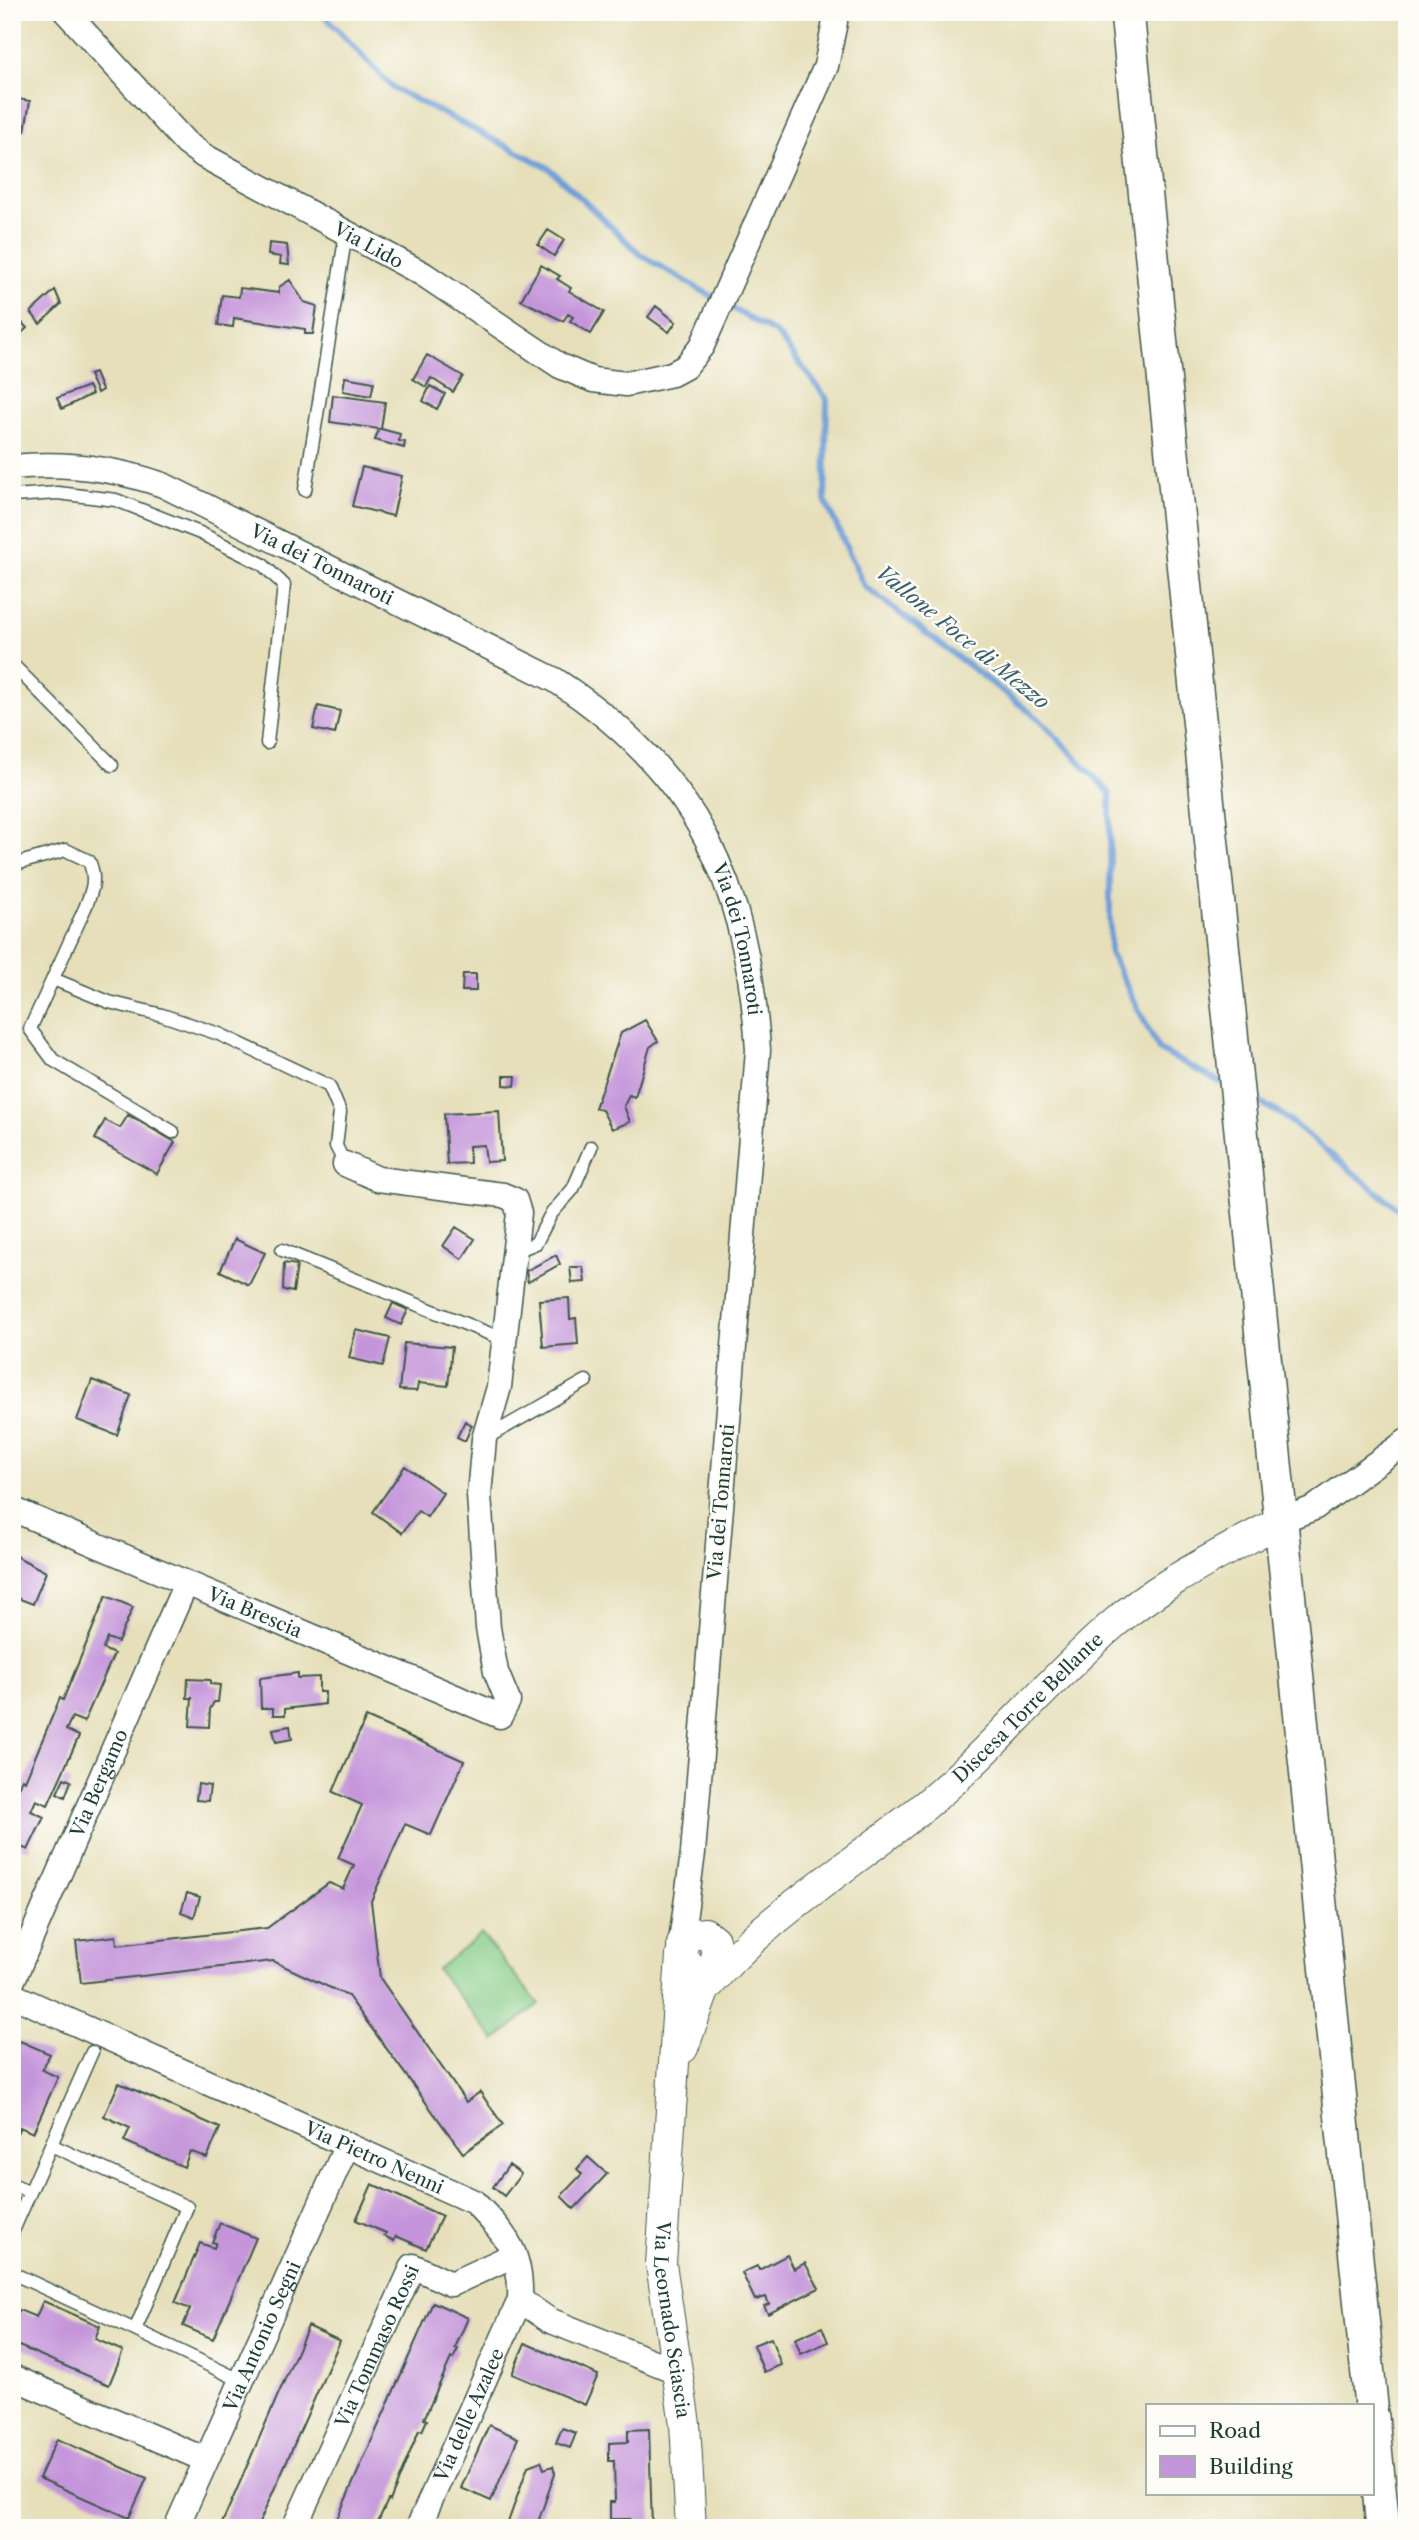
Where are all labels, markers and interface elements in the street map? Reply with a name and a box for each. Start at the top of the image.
street label: Via Lido [329,216,408,273]
street label: Via dei Tonnaroti [246,519,398,609]
water label: Vallone Foce di Mezzo [871,559,1055,715]
street label: Via dei Tonnaroti [707,858,767,1017]
street label: Via dei Tonnaroti [703,1423,739,1582]
street label: Via Brescia [204,1582,306,1642]
street label: Discesa Torre Bellante [948,1628,1108,1787]
street label: Via Bergamo [65,1726,132,1842]
street label: Via Pietro Nenni [300,2116,448,2199]
street label: Via Leornado Sciascia [649,2219,695,2420]
street label: Via Antonio Segni [218,2257,305,2416]
street label: Via Tommaso Rossi [329,2261,424,2432]
street label: Via delle Azalee [428,2345,508,2486]
legend [1146,2404,1374,2494]
text: Road [1209,2418,1261,2443]
text: Building [1209,2454,1294,2479]

